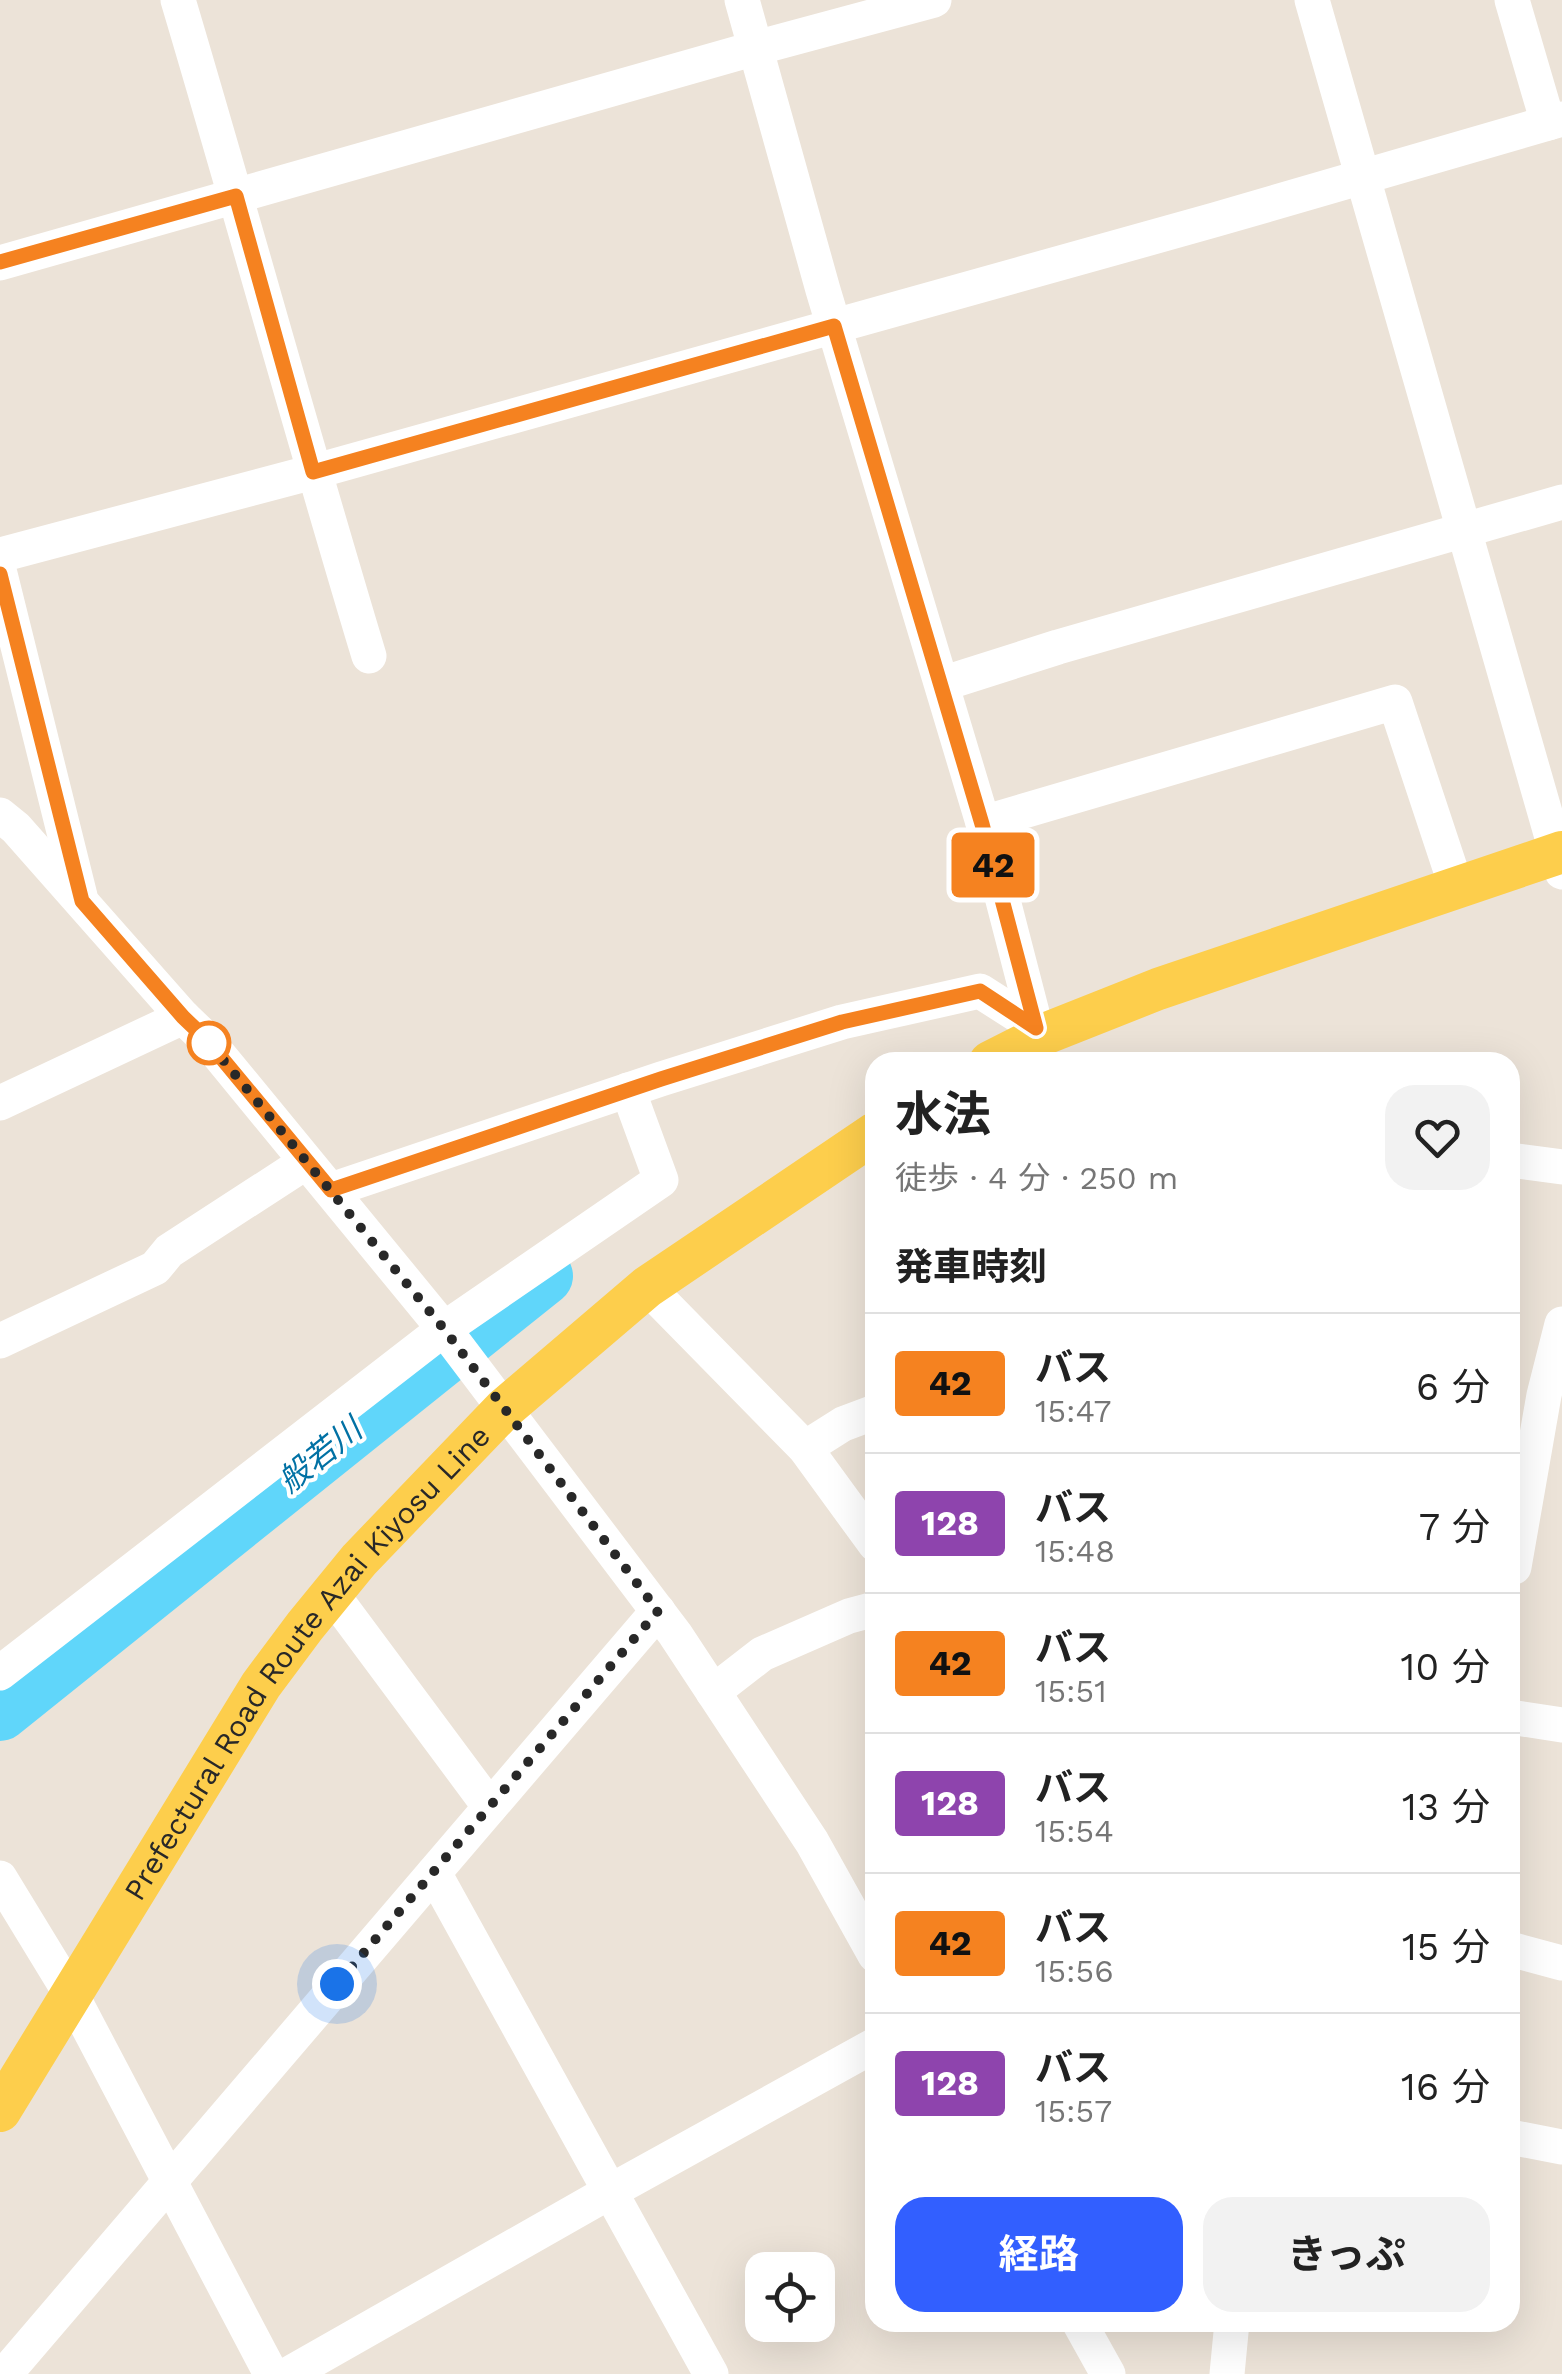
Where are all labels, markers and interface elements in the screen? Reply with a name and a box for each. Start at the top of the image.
line badge: 42 [948,832,1038,898]
text: 42 [971,844,1015,886]
unlabelled marker [188,1022,230,1064]
button: heart [1385,1085,1490,1190]
text: 水法 [895,1086,991,1143]
text: 徒歩 · 4 分 · 250 m [895,1159,1178,1197]
text: 発車時刻 [895,1245,1047,1289]
text: バス [1035,1346,1111,1390]
text: 42 [928,1362,972,1404]
text: 6 分 [1416,1365,1490,1409]
text: 15:47 [1035,1392,1111,1430]
water label: 般若川 [271,1408,372,1500]
street label: Prefectural Road Route Azai Kiyosu Line [116,1418,497,1906]
text: バス [1035,1486,1111,1530]
text: 128 [921,1502,979,1544]
text: 7 分 [1419,1505,1490,1549]
text: 15:48 [1035,1532,1115,1570]
text: バス [1035,1626,1111,1670]
text: 42 [928,1642,972,1684]
text: 10 分 [1401,1645,1490,1689]
text: 15:51 [1035,1672,1107,1710]
text: バス [1035,1766,1111,1810]
text: 128 [921,1782,979,1824]
text: 13 分 [1402,1785,1490,1829]
text: 15:54 [1035,1812,1114,1850]
text: バス [1035,1906,1111,1950]
text: 42 [928,1922,972,1964]
text: 15 分 [1402,1925,1490,1969]
text: 15:56 [1035,1952,1114,1990]
your location [312,1959,362,2009]
text: バス [1035,2046,1111,2090]
text: 128 [921,2062,979,2104]
text: 16 分 [1401,2065,1490,2109]
text: 15:57 [1035,2092,1112,2130]
button: 経路 [895,2197,1183,2312]
button: きっぷ [1203,2197,1490,2312]
map controls [745,2252,835,2342]
button: locate [745,2252,835,2342]

